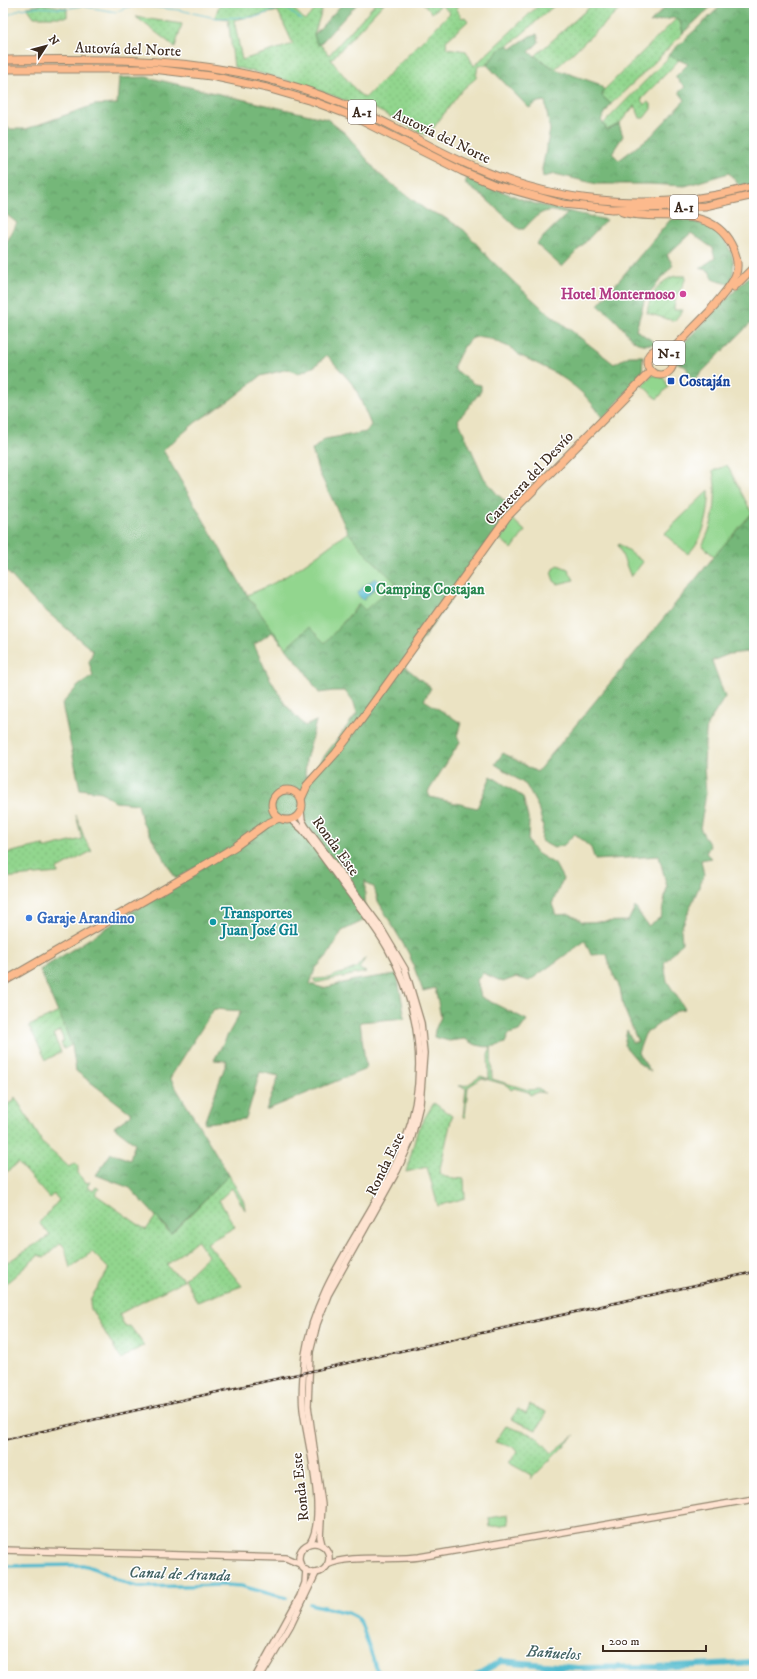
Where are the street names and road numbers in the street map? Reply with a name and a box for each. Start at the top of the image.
street label: Autovía del Norte [75,38,181,61]
road number: A-1 [348,100,376,124]
street label: Autovía del Norte [390,105,494,168]
road number: A-1 [670,195,698,219]
road number: N-1 [653,341,685,365]
street label: Carretera del Desvío [481,427,578,529]
street label: Ronda Este [308,813,363,880]
street label: Ronda Este [362,1129,409,1199]
street label: Ronda Este [287,1452,314,1522]

